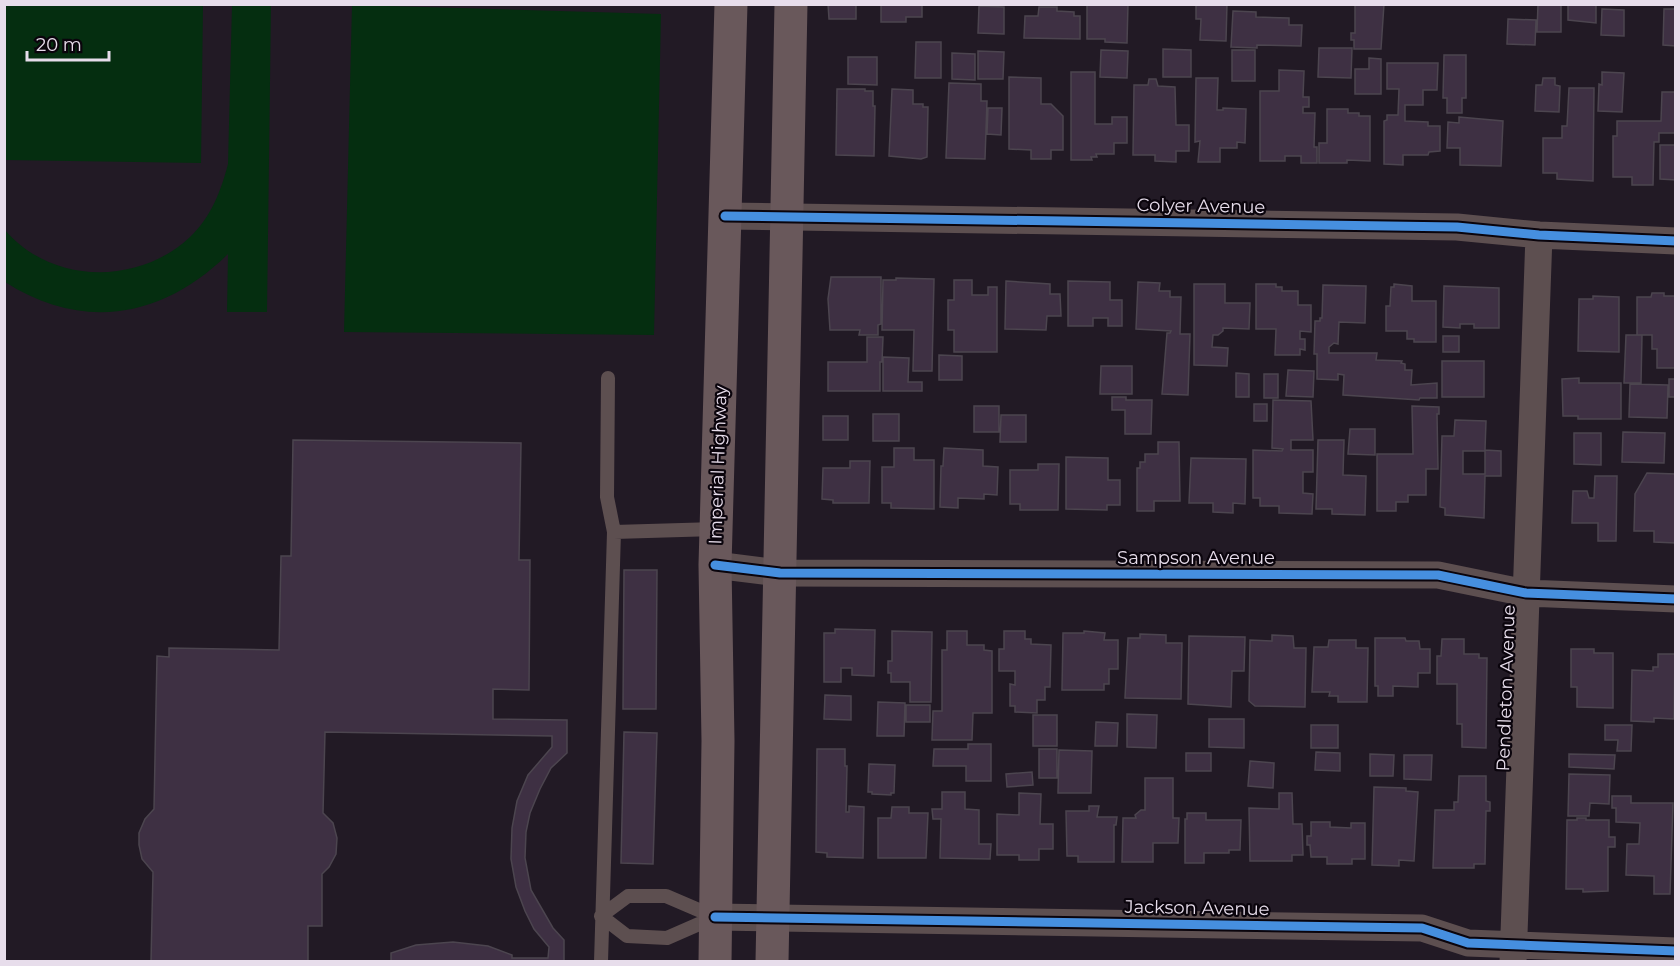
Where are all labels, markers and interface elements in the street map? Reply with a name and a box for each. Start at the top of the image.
scale bar [27,24,110,62]
text: 20 m [36,34,82,56]
street label: Colyer Avenue [1137,194,1266,218]
street label: Imperial Highway [704,385,732,545]
street label: Sampson Avenue [1117,547,1275,569]
street label: Pendleton Avenue [1492,604,1520,772]
street label: Jackson Avenue [1123,896,1270,920]

